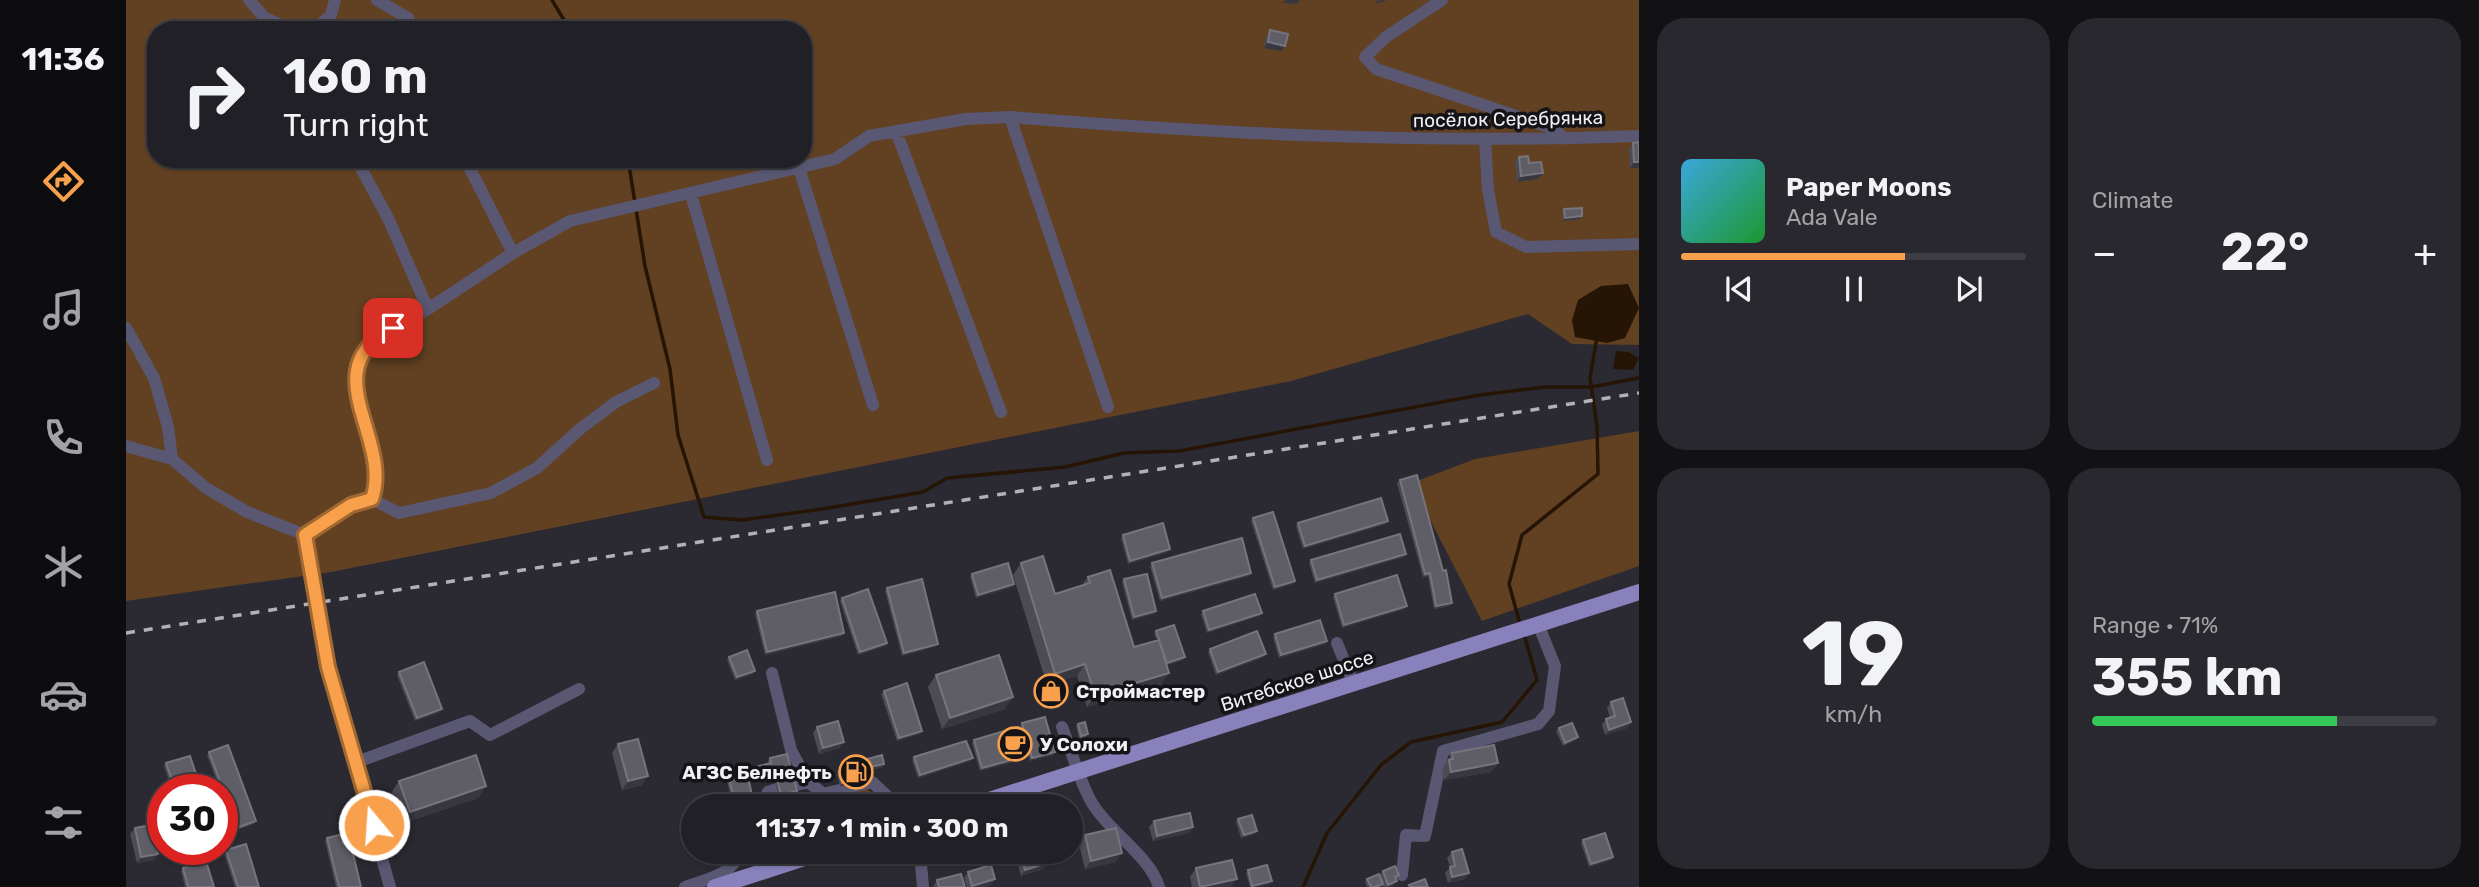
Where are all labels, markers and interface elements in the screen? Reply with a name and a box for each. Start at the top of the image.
text: 11:36 [21,40,105,78]
text: 160 m [283,47,428,105]
icon: right [168,49,259,140]
text: Turn right [283,106,428,144]
street label: посёлок Серебрянка [1413,106,1603,132]
icon: directions [39,157,88,206]
text: Paper Moons [1786,172,1952,203]
text: Climate [2092,186,2173,214]
text: Ada Vale [1786,203,1878,231]
text: 22° [2221,221,2310,283]
text: − [2092,230,2117,276]
text: + [2413,230,2437,276]
icon: previous [1720,270,1758,308]
icon: pause [1835,270,1873,308]
icon: next [1950,270,1988,308]
icon: music [39,285,88,334]
pin [363,298,423,358]
icon: arrive [374,309,412,347]
icon: phone [39,413,88,462]
icon: climate [39,542,88,591]
text: 19 [1802,600,1905,708]
text: Range · 71% [2092,611,2218,639]
street label: Витебское шоссе [1218,645,1376,717]
text: 355 km [2092,646,2283,708]
icon: car [39,670,88,719]
shop icon: Строймастер [1032,672,1070,710]
place label: Строймастер [1076,680,1205,703]
text: km/h [1825,700,1882,728]
cafe icon: У Солохи [996,725,1034,763]
place label: У Солохи [1040,733,1128,756]
fuel station icon: АГЗС Белнефть [837,753,875,791]
place label: АГЗС Белнефть [682,761,832,784]
speed limit sign: 30 [147,774,238,865]
position arrow [337,788,411,862]
icon: filters [39,798,88,847]
text: 11:37 · 1 min · 300 m [755,813,1009,844]

